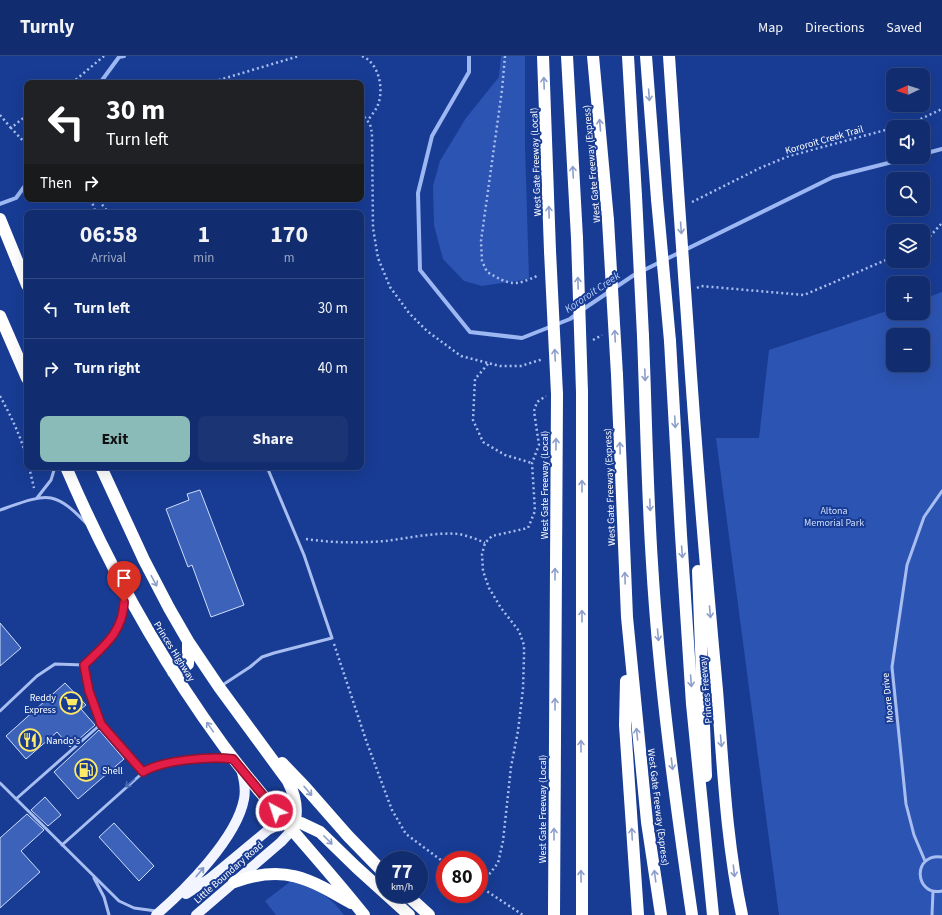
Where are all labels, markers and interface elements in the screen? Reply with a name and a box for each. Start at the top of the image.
text: Turnly [20,14,74,41]
text: Map [758,18,783,38]
text: Directions [805,18,864,38]
text: Saved [886,18,922,38]
north arrow [886,68,930,112]
map controls [886,68,930,372]
one-way arrow [540,77,548,90]
one-way arrow [646,88,653,101]
text: 30 m [106,90,165,130]
icon: left [40,96,92,148]
street label: West Gate Freeway (Express) [580,104,604,223]
street label: West Gate Freeway (Local) [527,107,545,216]
one-way arrow [596,119,603,132]
button: sound [886,120,930,164]
street label: Kororoit Creek Trail [784,122,865,158]
text: Turn left [106,127,168,152]
one-way arrow [570,166,577,179]
icon: right [80,172,102,194]
button: search [886,172,930,216]
text: Then [40,173,72,194]
one-way arrow [545,206,552,219]
text: 06:58 [80,217,138,252]
text: 1 [198,217,210,252]
text: 170 [270,217,308,252]
one-way arrow [677,221,684,234]
button: layers [886,224,930,268]
text: Arrival [91,249,126,267]
text: min [193,249,214,267]
text: m [284,249,295,267]
water label: Kororoit Creek [561,268,624,317]
button: + [886,276,930,320]
one-way arrow [575,277,582,290]
icon: left [40,298,62,320]
text: Turn left [74,298,130,319]
text: 30 m [318,298,348,319]
button: − [886,328,930,372]
one-way arrow [611,330,618,343]
one-way arrow [551,349,559,362]
icon: right [40,358,62,380]
text: Turn right [74,358,140,379]
text: 40 m [318,358,348,379]
one-way arrow [641,368,649,381]
one-way arrow [671,415,678,428]
button: Exit [40,416,190,462]
button: Share [198,416,348,462]
street label: West Gate Freeway (Express) [601,428,619,546]
street label: West Gate Freeway (Local) [538,431,552,539]
one-way arrow [552,438,560,451]
one-way arrow [616,442,624,455]
one-way arrow [578,480,586,493]
one-way arrow [646,498,654,511]
park label: Altona Memorial Park [804,504,864,530]
one-way arrow [678,545,685,558]
pin [107,561,141,602]
icon: arrive [113,567,135,589]
one-way arrow [551,568,559,581]
one-way arrow [621,572,629,585]
one-way arrow [151,575,159,587]
one-way arrow [706,605,713,618]
one-way arrow [578,610,586,623]
street label: Princes Highway [150,619,198,685]
one-way arrow [654,628,662,641]
street label: Princes Freeway [696,655,716,724]
street label: Moore Drive [878,672,898,724]
one-way arrow [687,674,694,687]
supermarket icon: Reddy Express [58,690,84,716]
place label: Reddy Express [24,691,56,717]
one-way arrow [551,698,559,711]
one-way arrow [206,722,214,733]
restaurant icon: Nando's [17,727,43,753]
one-way arrow [634,727,641,740]
place label: Nando's [46,734,80,748]
one-way arrow [718,734,725,747]
one-way arrow [577,740,585,753]
street label: West Gate Freeway (Express) [644,748,672,867]
street label: West Gate Freeway (Local) [536,755,550,863]
fuel station icon: Shell [73,757,99,783]
one-way arrow [668,757,675,770]
place label: Shell [102,764,123,778]
one-way arrow [126,778,136,787]
one-way arrow [304,785,313,796]
position arrow [255,790,297,832]
one-way arrow [550,828,558,841]
one-way arrow [628,828,635,841]
one-way arrow [323,835,333,845]
street label: Little Boundary Road [191,839,266,907]
speed limit sign: 80 [436,851,488,903]
text: 77 [391,858,413,886]
one-way arrow [731,864,738,877]
one-way arrow [195,866,204,877]
one-way arrow [577,870,585,883]
one-way arrow [651,870,659,883]
text: km/h [391,880,413,894]

